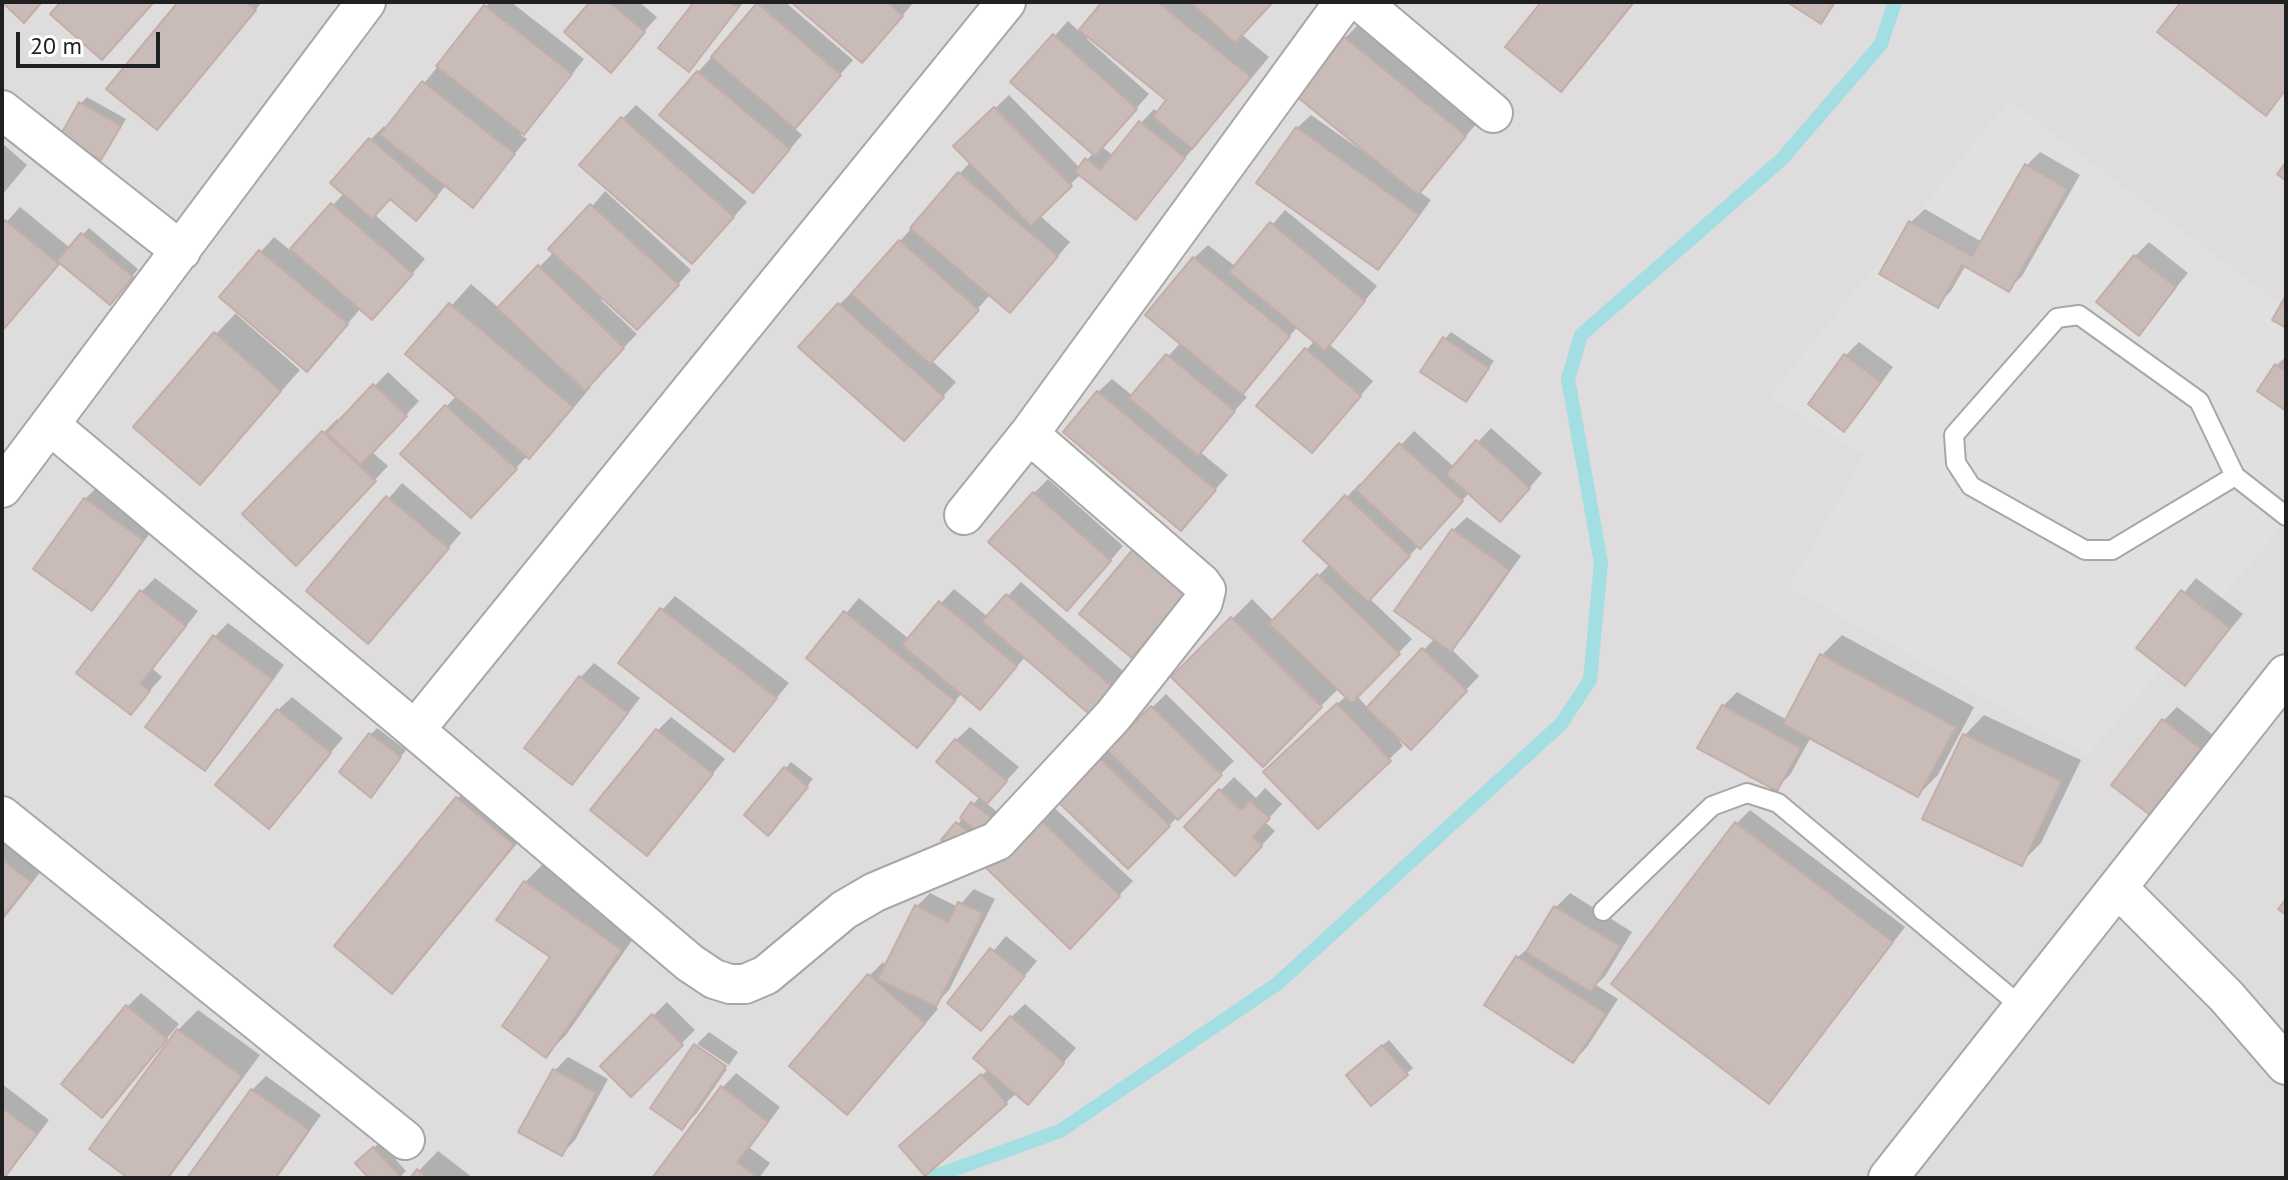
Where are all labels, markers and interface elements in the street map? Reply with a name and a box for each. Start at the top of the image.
scale bar [20,16,164,66]
text: 20 m [30,30,82,61]

